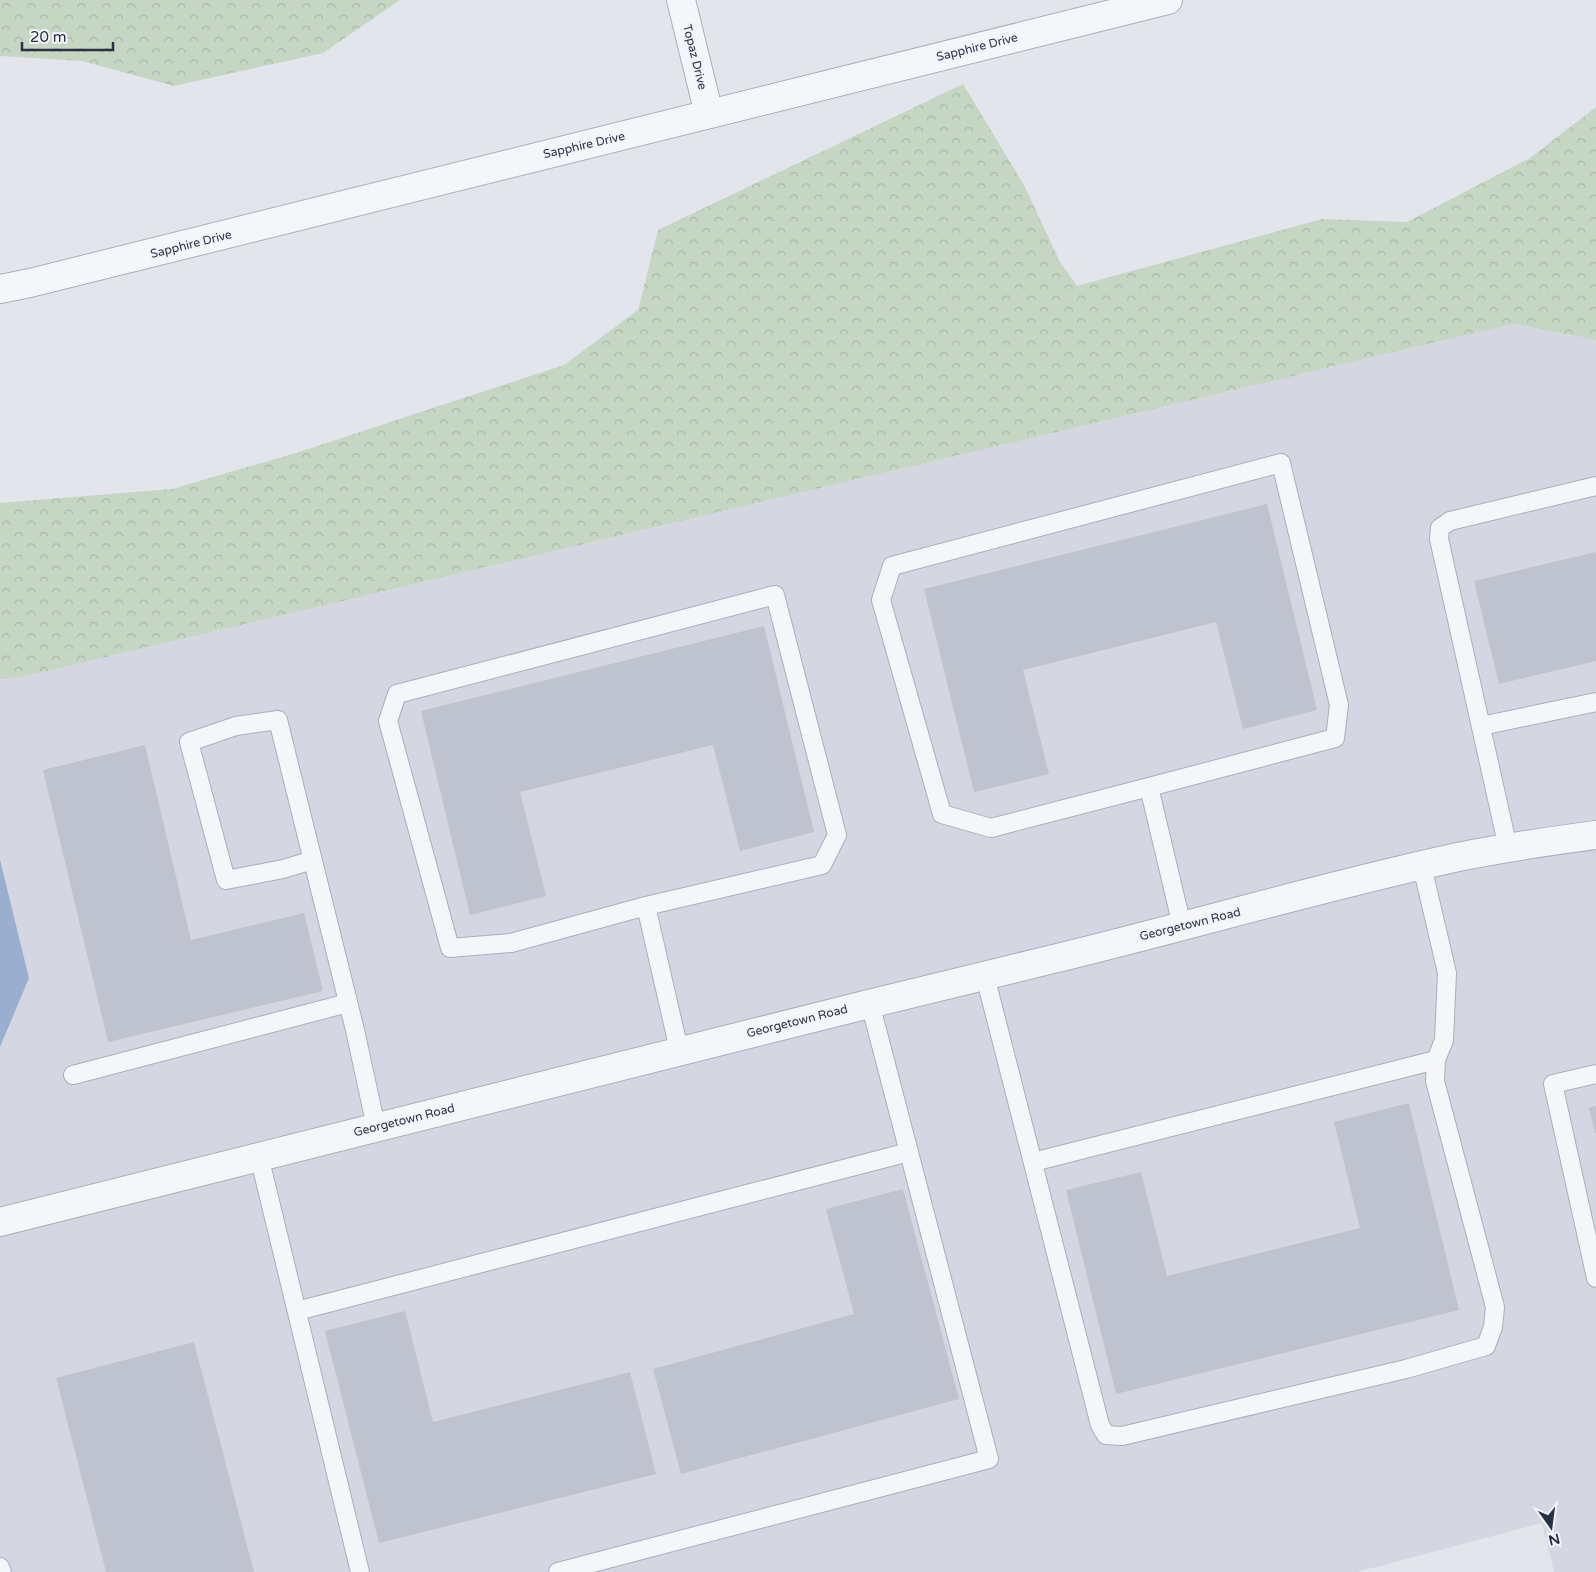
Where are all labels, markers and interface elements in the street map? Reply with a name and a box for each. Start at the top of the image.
scale bar [22,20,114,52]
street label: Topaz Drive [680,23,710,91]
text: 20 m [30,28,67,46]
street label: Sapphire Drive [935,30,1019,64]
street label: Sapphire Drive [542,129,626,161]
street label: Sapphire Drive [149,227,233,261]
street label: Georgetown Road [1138,905,1242,943]
street label: Georgetown Road [745,1002,849,1040]
street label: Georgetown Road [352,1101,456,1139]
north arrow [1526,1502,1576,1552]
text: N [1547,1530,1562,1549]

